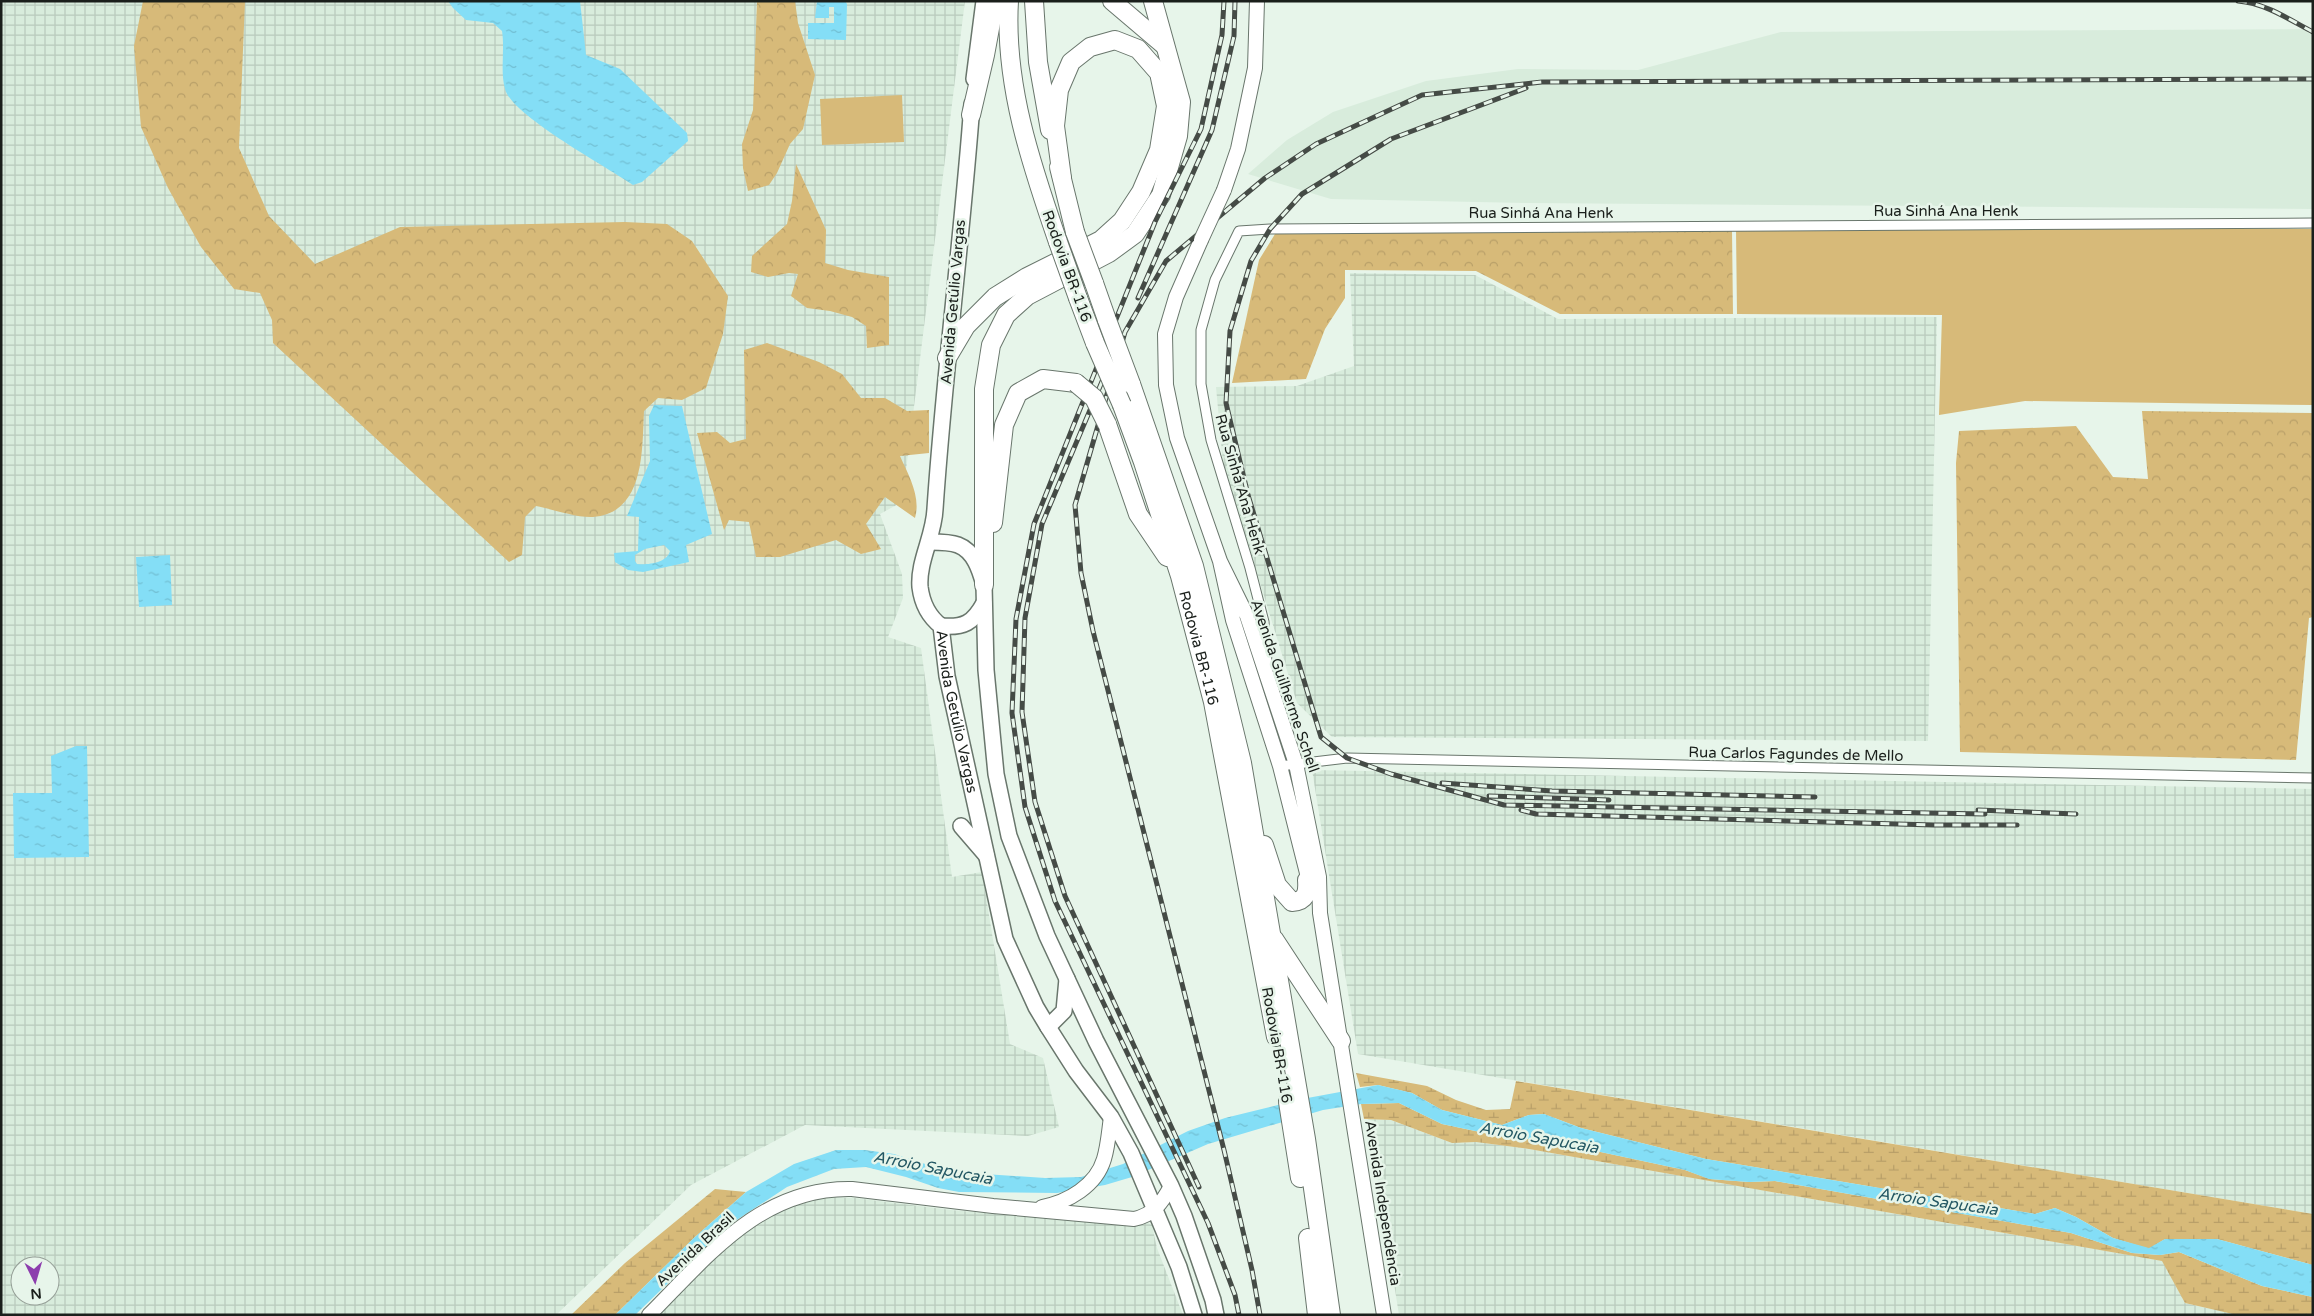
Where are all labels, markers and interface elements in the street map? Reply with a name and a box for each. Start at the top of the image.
street label: Rua Sinhá Ana Henk [1873,202,2019,220]
street label: Rua Sinhá Ana Henk [1468,204,1614,222]
street label: Rodovia BR-116 [1038,208,1096,324]
street label: Avenida Getúlio Vargas [937,219,969,385]
street label: Rua Sinhá Ana Henk [1211,412,1269,556]
street label: Rodovia BR-116 [1175,589,1222,707]
street label: Avenida Guilherme Schell [1247,597,1323,775]
street label: Avenida Getúlio Vargas [933,629,982,795]
street label: Rua Carlos Fagundes de Mello [1688,743,1904,765]
street label: Rodovia BR-116 [1258,985,1296,1105]
water label: Arroio Sapucaia [1478,1118,1601,1158]
street label: Avenida Independência [1361,1119,1405,1287]
water label: Arroio Sapucaia [872,1147,995,1189]
water label: Arroio Sapucaia [1877,1184,2000,1220]
street label: Avenida Brasil [652,1208,738,1290]
north arrow [10,1256,60,1306]
text: N [30,1284,42,1302]

